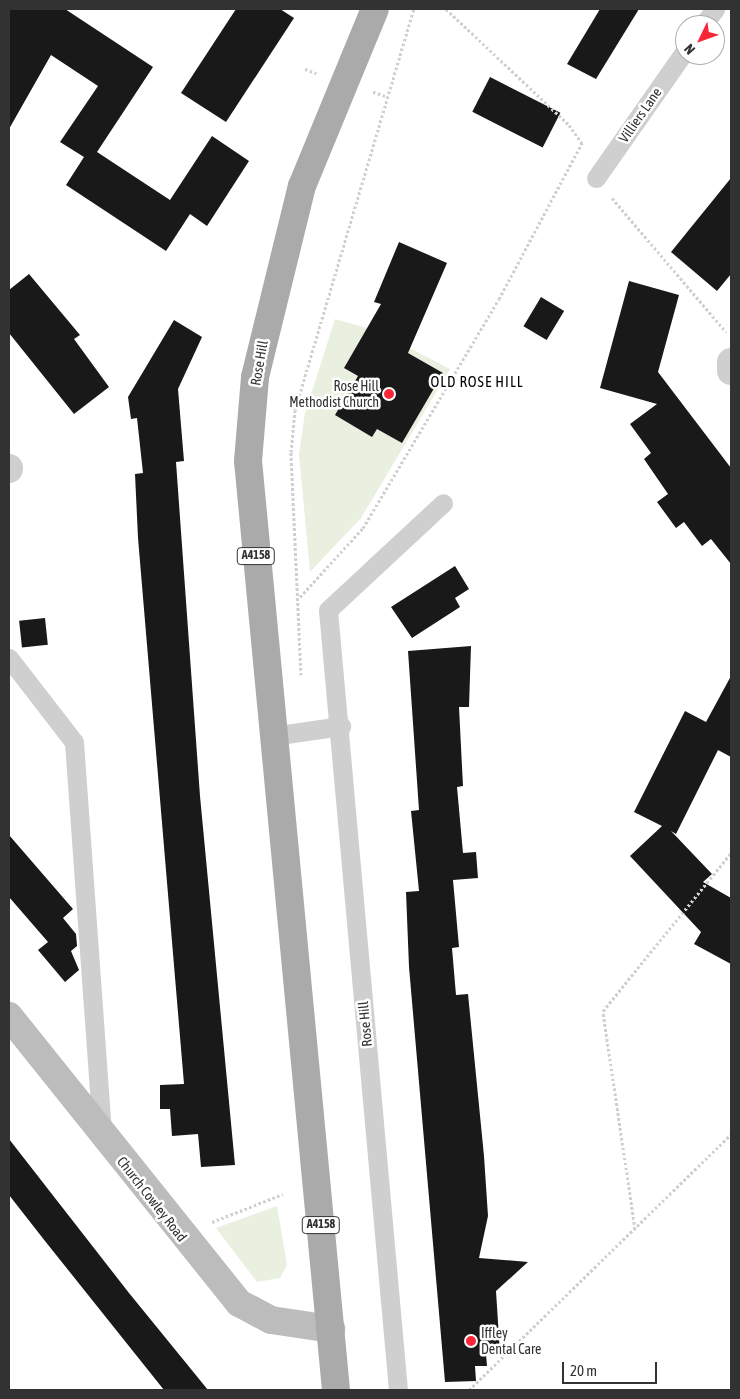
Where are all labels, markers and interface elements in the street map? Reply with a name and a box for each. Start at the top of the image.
north arrow [675,15,725,65]
text: N [681,41,698,58]
street label: Villiers Lane [615,84,665,146]
street label: Rose Hill [247,339,271,387]
district label: OLD ROSE HILL [429,373,525,391]
place label: Rose Hill Methodist Church [289,378,379,411]
marker: Rose Hill Methodist Church [383,388,395,400]
road number: A4158 [236,546,276,566]
street label: Rose Hill [355,1001,375,1047]
street label: Church Cowley Road [114,1153,190,1245]
road number: A4158 [301,1216,341,1234]
place label: Iffley Dental Care [481,1325,541,1358]
marker: Iffley Dental Care [465,1335,477,1347]
scale bar [565,1352,660,1384]
text: 20 m [570,1362,597,1379]

